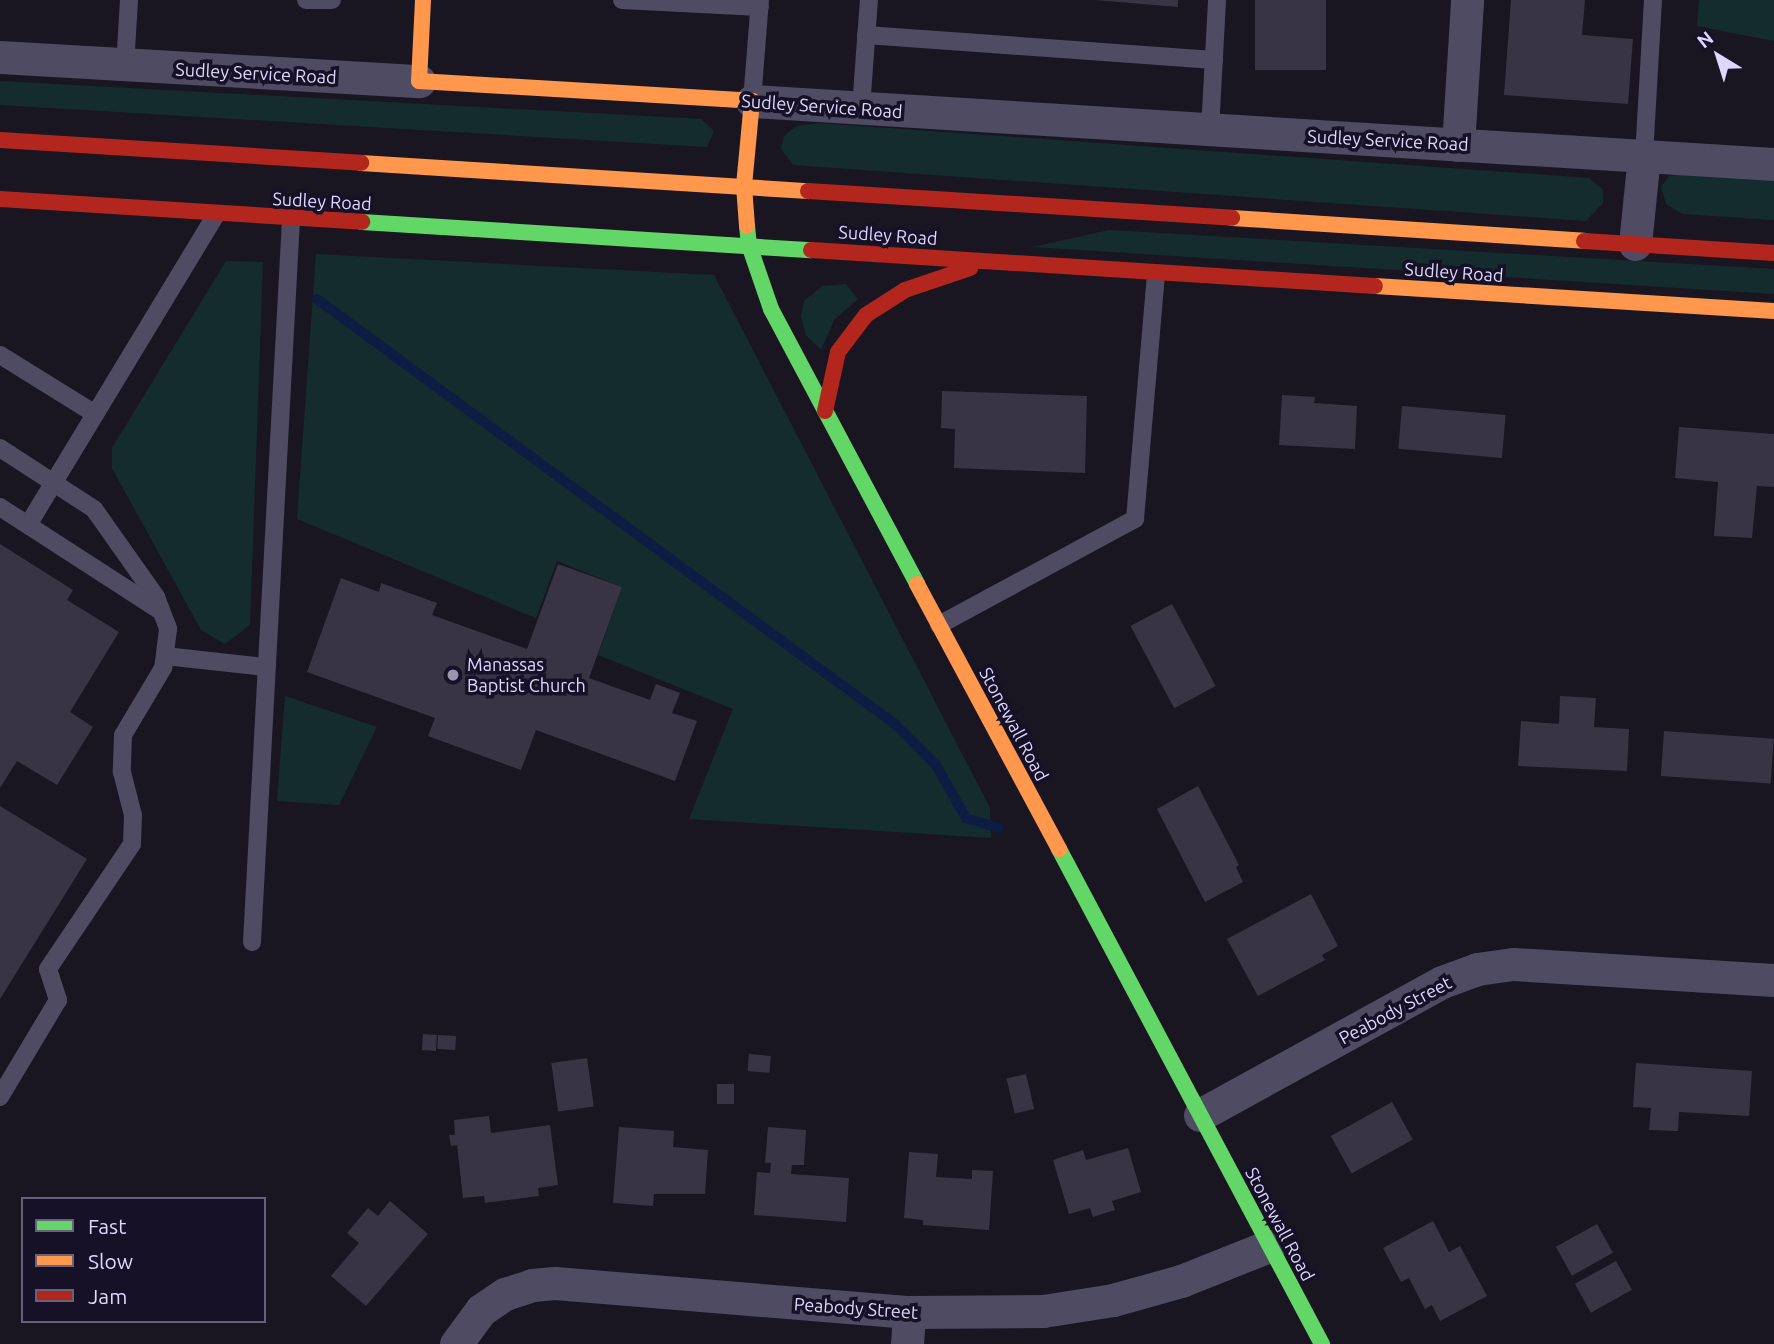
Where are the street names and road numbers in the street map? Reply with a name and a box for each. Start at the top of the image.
street label: Sudley Service Road [175,58,337,88]
street label: Sudley Service Road [741,90,903,122]
street label: Sudley Service Road [1307,125,1469,155]
street label: Sudley Road [272,188,372,214]
street label: Sudley Road [838,221,938,249]
street label: Sudley Road [1404,258,1504,286]
street label: Stonewall Road [975,664,1053,784]
street label: Peabody Street [1335,971,1455,1049]
street label: Stonewall Road [1241,1164,1319,1284]
street label: Peabody Street [793,1293,919,1323]

